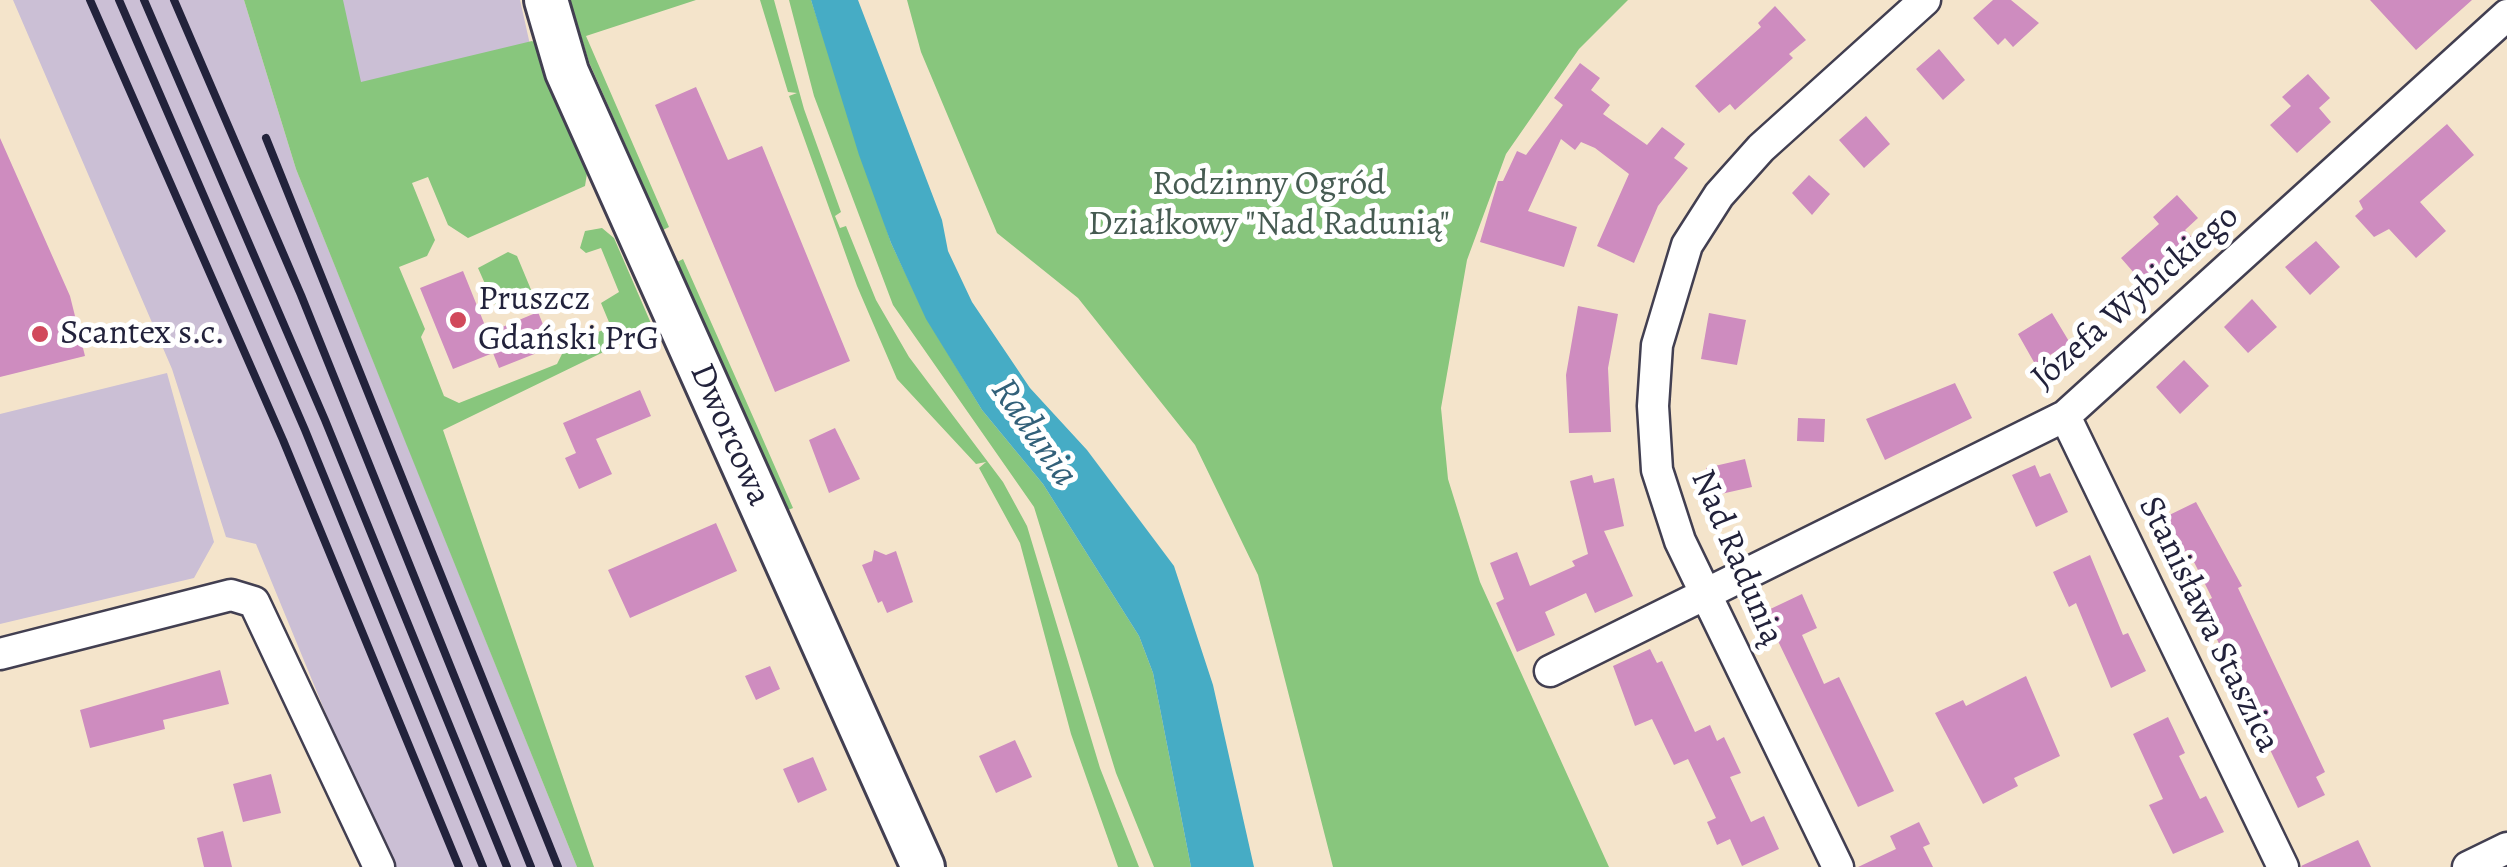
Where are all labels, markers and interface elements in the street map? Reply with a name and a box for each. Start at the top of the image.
park label: Rodzinny Ogród Działkowy "Nad Radunią" [1088,164,1450,246]
street label: Józefa Wybickiego [2024,197,2248,399]
place label: Pruszcz Gdański PrG [478,279,659,361]
marker: Pruszcz Gdański PrG [447,309,469,331]
place label: Scantex s.c. [60,313,225,355]
marker: Scantex s.c. [29,323,51,345]
street label: Dworcowa [679,357,779,513]
water label: Radunia [980,370,1086,496]
street label: Nad Radunią [1680,464,1792,652]
street label: Stanisława Staszica [2128,490,2288,760]

